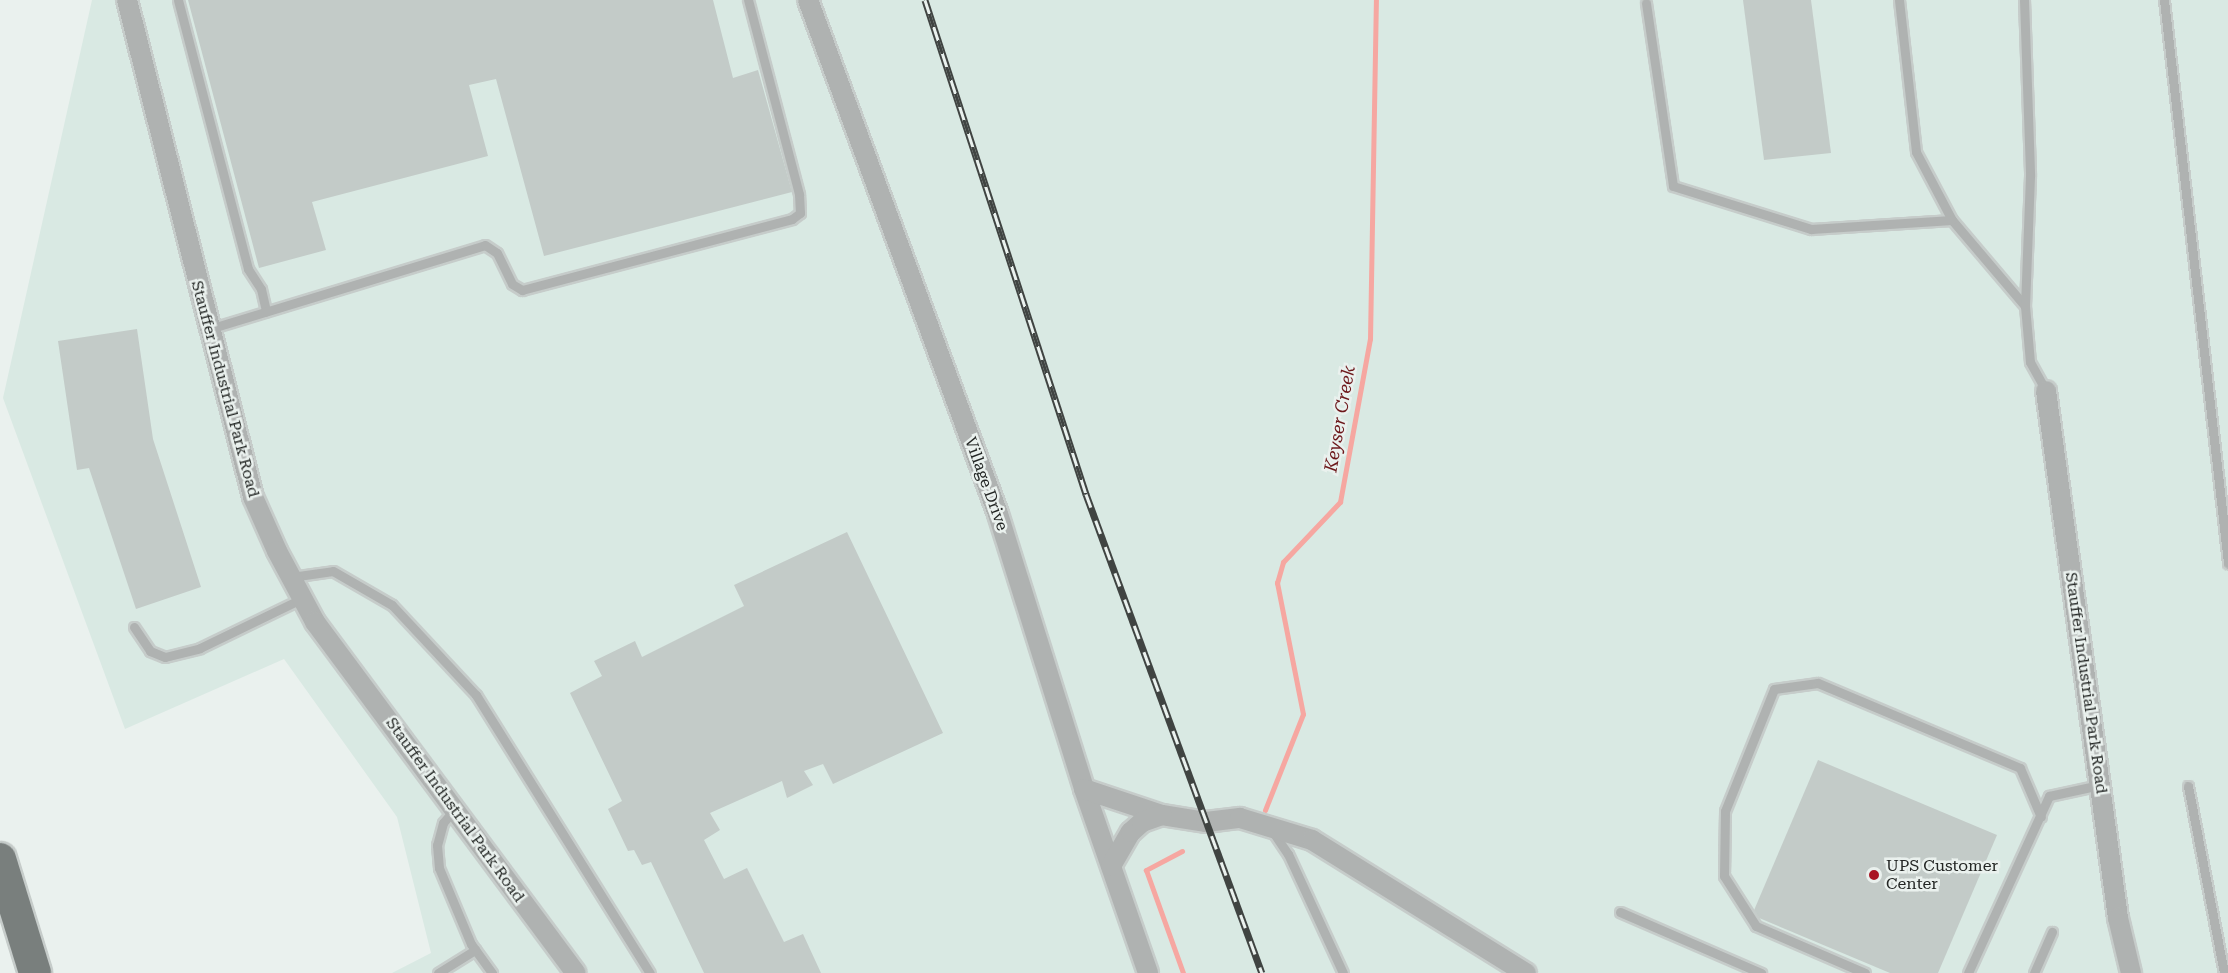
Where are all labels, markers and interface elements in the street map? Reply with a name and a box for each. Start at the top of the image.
street label: Stauffer Industrial Park Road [187,279,263,499]
water label: Keyser Creek [1320,364,1360,474]
street label: Village Drive [960,435,1012,533]
street label: Stauffer Industrial Park Road [2061,571,2111,795]
street label: Stauffer Industrial Park Road [382,714,528,906]
place label: UPS Customer Center [1886,856,1998,894]
marker: UPS Customer Center [1867,868,1881,882]

